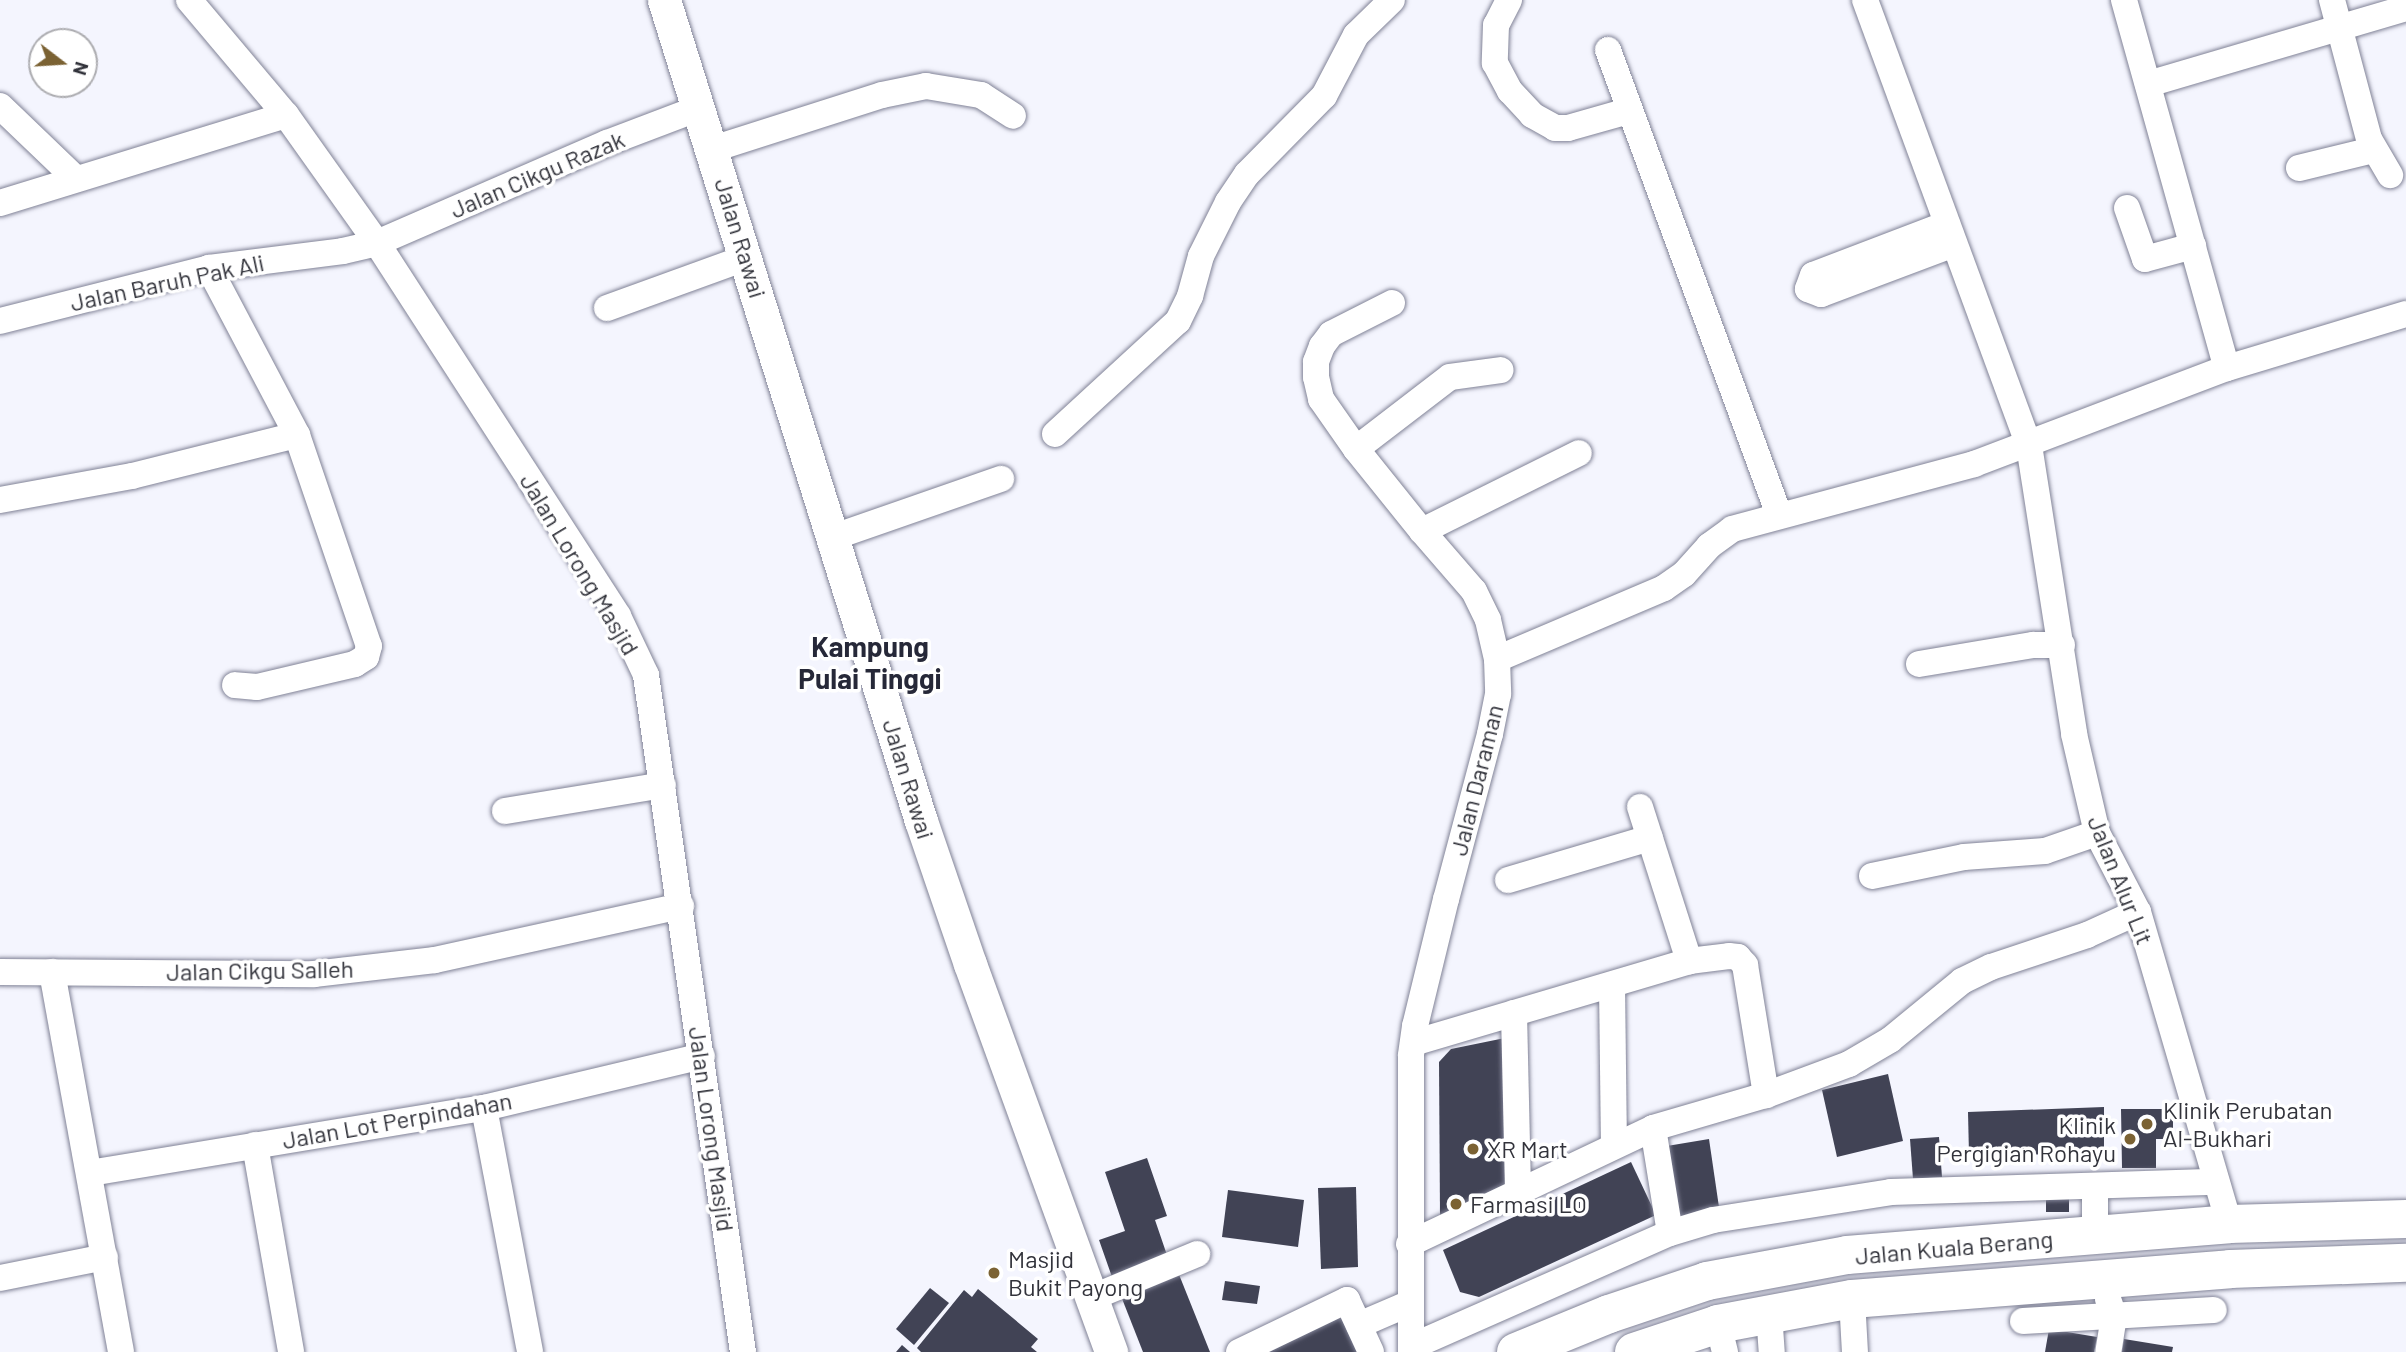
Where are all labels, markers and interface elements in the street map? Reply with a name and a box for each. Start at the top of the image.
north arrow [28,28,98,98]
text: N [69,59,94,78]
street label: Jalan Cikgu Razak [446,124,628,224]
street label: Jalan Rawai [709,175,773,301]
street label: Jalan Baruh Pak Ali [67,247,267,317]
street label: Jalan Lorong Masjid [514,468,646,660]
district label: Kampung Pulai Tinggi [798,629,942,695]
street label: Jalan Daraman [1443,702,1509,858]
street label: Jalan Rawai [877,716,941,842]
street label: Jalan Alur Lit [2082,811,2160,949]
street label: Jalan Cikgu Salleh [166,954,354,986]
street label: Jalan Lorong Masjid [683,1025,741,1233]
street label: Jalan Lot Perpindahan [280,1086,514,1154]
place label: Klinik Perubatan Al-Bukhari [2163,1096,2333,1152]
place label: Klinik Pergigian Rohayu [1936,1111,2116,1167]
marker: Klinik Perubatan Al-Bukhari [2137,1114,2157,1134]
marker: Klinik Pergigian Rohayu [2122,1131,2138,1147]
place label: XR Mart [1487,1135,1568,1163]
marker: XR Mart [1465,1141,1481,1157]
place label: Farmasi LO [1470,1190,1587,1218]
marker: Farmasi LO [1448,1196,1464,1212]
street label: Jalan Kuala Berang [1854,1224,2054,1270]
place label: Masjid Bukit Payong [1008,1245,1143,1301]
marker: Masjid Bukit Payong [986,1265,1002,1281]

